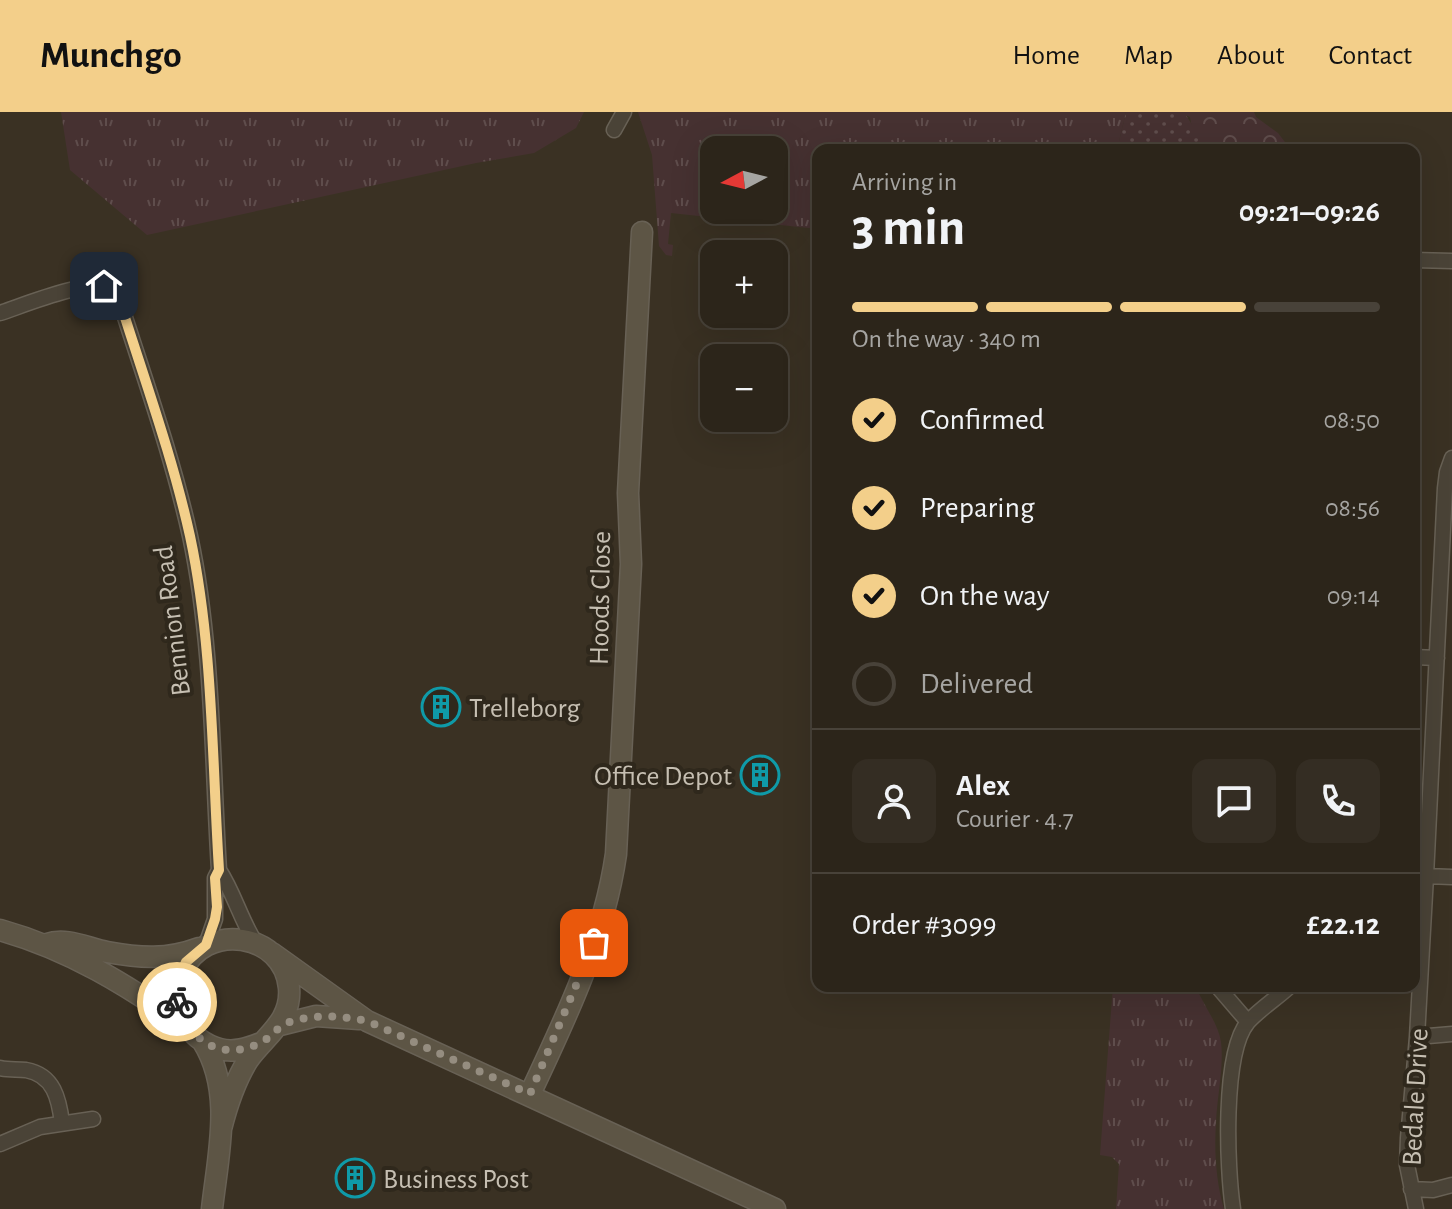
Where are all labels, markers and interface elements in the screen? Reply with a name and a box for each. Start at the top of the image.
text: Munchgo [40,37,182,75]
text: Home [1013,42,1080,70]
text: Map [1124,42,1173,70]
text: About [1217,42,1285,70]
text: Contact [1329,42,1412,70]
north arrow [700,136,788,224]
map controls [700,136,788,432]
text: Arriving in [852,169,957,195]
text: 09:21–09:26 [1239,197,1380,227]
text: 3 min [852,202,965,254]
button: + [700,240,788,328]
pin [70,252,138,320]
icon: home [82,264,126,308]
text: On the way · 340 m [852,326,1041,352]
button: − [700,344,788,432]
icon: check [852,398,896,442]
text: Confirmed [920,405,1044,435]
text: 08:50 [1323,407,1380,433]
icon: check [852,486,896,530]
text: Preparing [920,493,1035,523]
text: 08:56 [1325,495,1380,521]
street label: Hoods Close [586,531,616,665]
street label: Bennion Road [150,544,196,698]
icon: check [852,574,896,618]
text: On the way [920,581,1049,611]
text: 09:14 [1327,583,1380,609]
text: Delivered [920,669,1033,699]
building icon: Trelleborg [420,686,462,728]
place label: Trelleborg [469,695,580,723]
building icon: Office Depot [739,754,781,796]
button: person [852,759,936,843]
button: chat [1192,759,1276,843]
button: phone [1296,759,1380,843]
place label: Office Depot [594,763,732,791]
text: Alex [956,771,1010,801]
text: Courier · 4.7 [956,806,1074,832]
pin [560,909,628,977]
text: Order #3099 [852,910,997,940]
text: £22.12 [1307,910,1380,940]
icon: bag [572,921,616,965]
courier [137,962,217,1042]
icon: bike [155,980,199,1024]
street label: Bedale Drive [1398,1028,1434,1167]
building icon: Business Post [334,1157,376,1199]
place label: Business Post [383,1166,529,1194]

